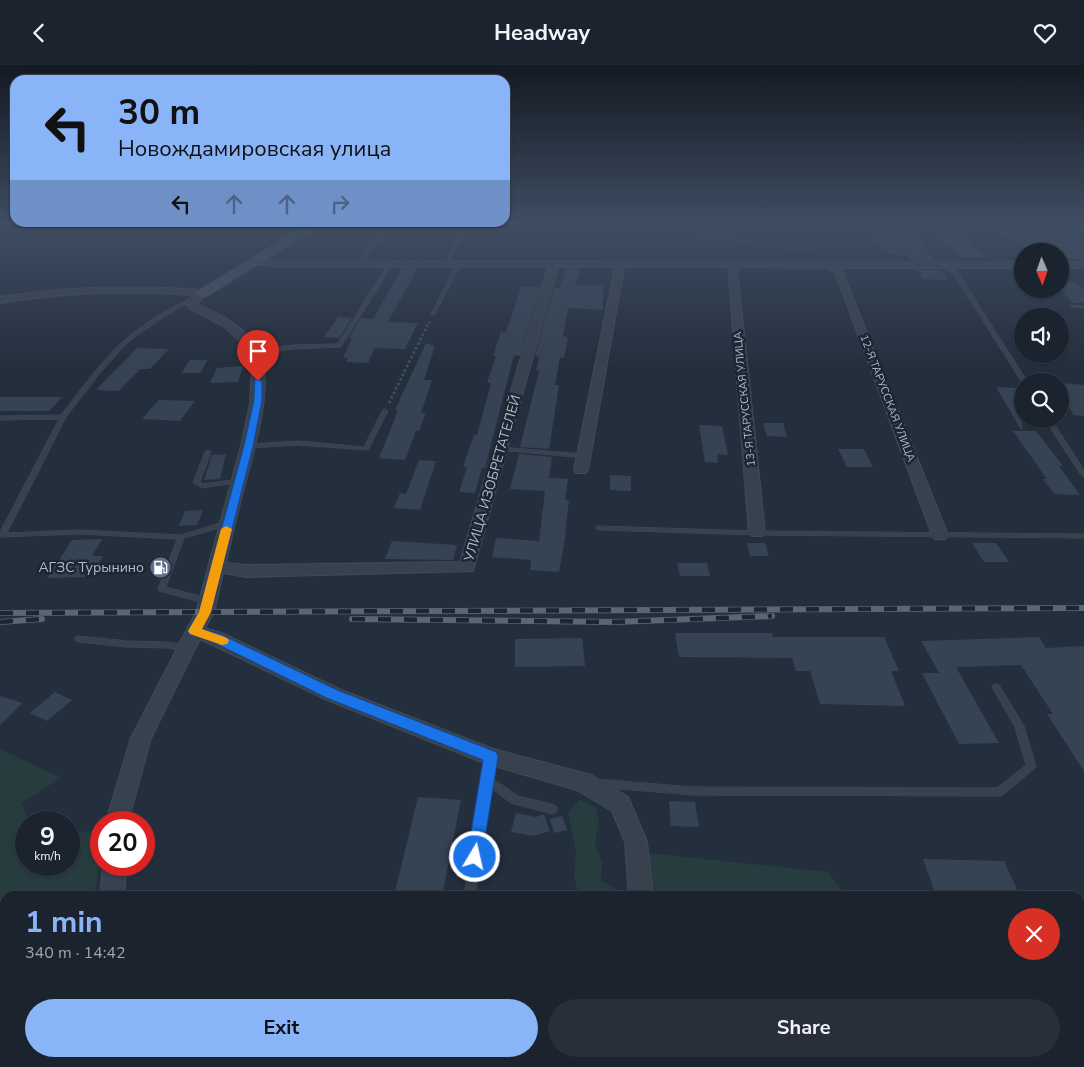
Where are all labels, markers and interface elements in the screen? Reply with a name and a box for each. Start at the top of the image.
text: Headway [494,18,590,48]
icon: back [25,19,53,47]
icon: heart [1031,19,1059,47]
text: 30 m [118,89,200,136]
icon: left [35,95,100,160]
text: Новождамировская улица [118,134,391,164]
icon: left [167,190,195,218]
icon: ahead [220,190,248,218]
icon: ahead [273,190,301,218]
icon: right [326,190,354,218]
north arrow [1014,243,1069,297]
map controls [1014,243,1069,428]
button: sound [1014,308,1069,363]
pin [237,330,279,381]
street label: 13-Я ТАРУССКАЯ УЛИЦА [730,331,759,467]
street label: 12-Я ТАРУССКАЯ УЛИЦА [856,332,919,464]
icon: arrive [244,337,272,365]
button: search [1014,373,1069,428]
street label: УЛИЦА ИЗОБРЕТАТЕЛЕЙ [459,393,525,565]
fuel station icon: АГЗС Турынино [148,555,172,579]
place label: АГЗС Турынино [38,558,144,577]
speed limit sign: 20 [90,811,155,876]
text: 9 [40,820,55,854]
position arrow [448,830,500,882]
text: km/h [34,848,61,864]
text: 1 min [25,902,103,943]
button: close [1008,908,1060,960]
text: 340 m · 14:42 [25,942,126,964]
button: Exit [25,999,538,1057]
button: Share [548,999,1060,1057]

